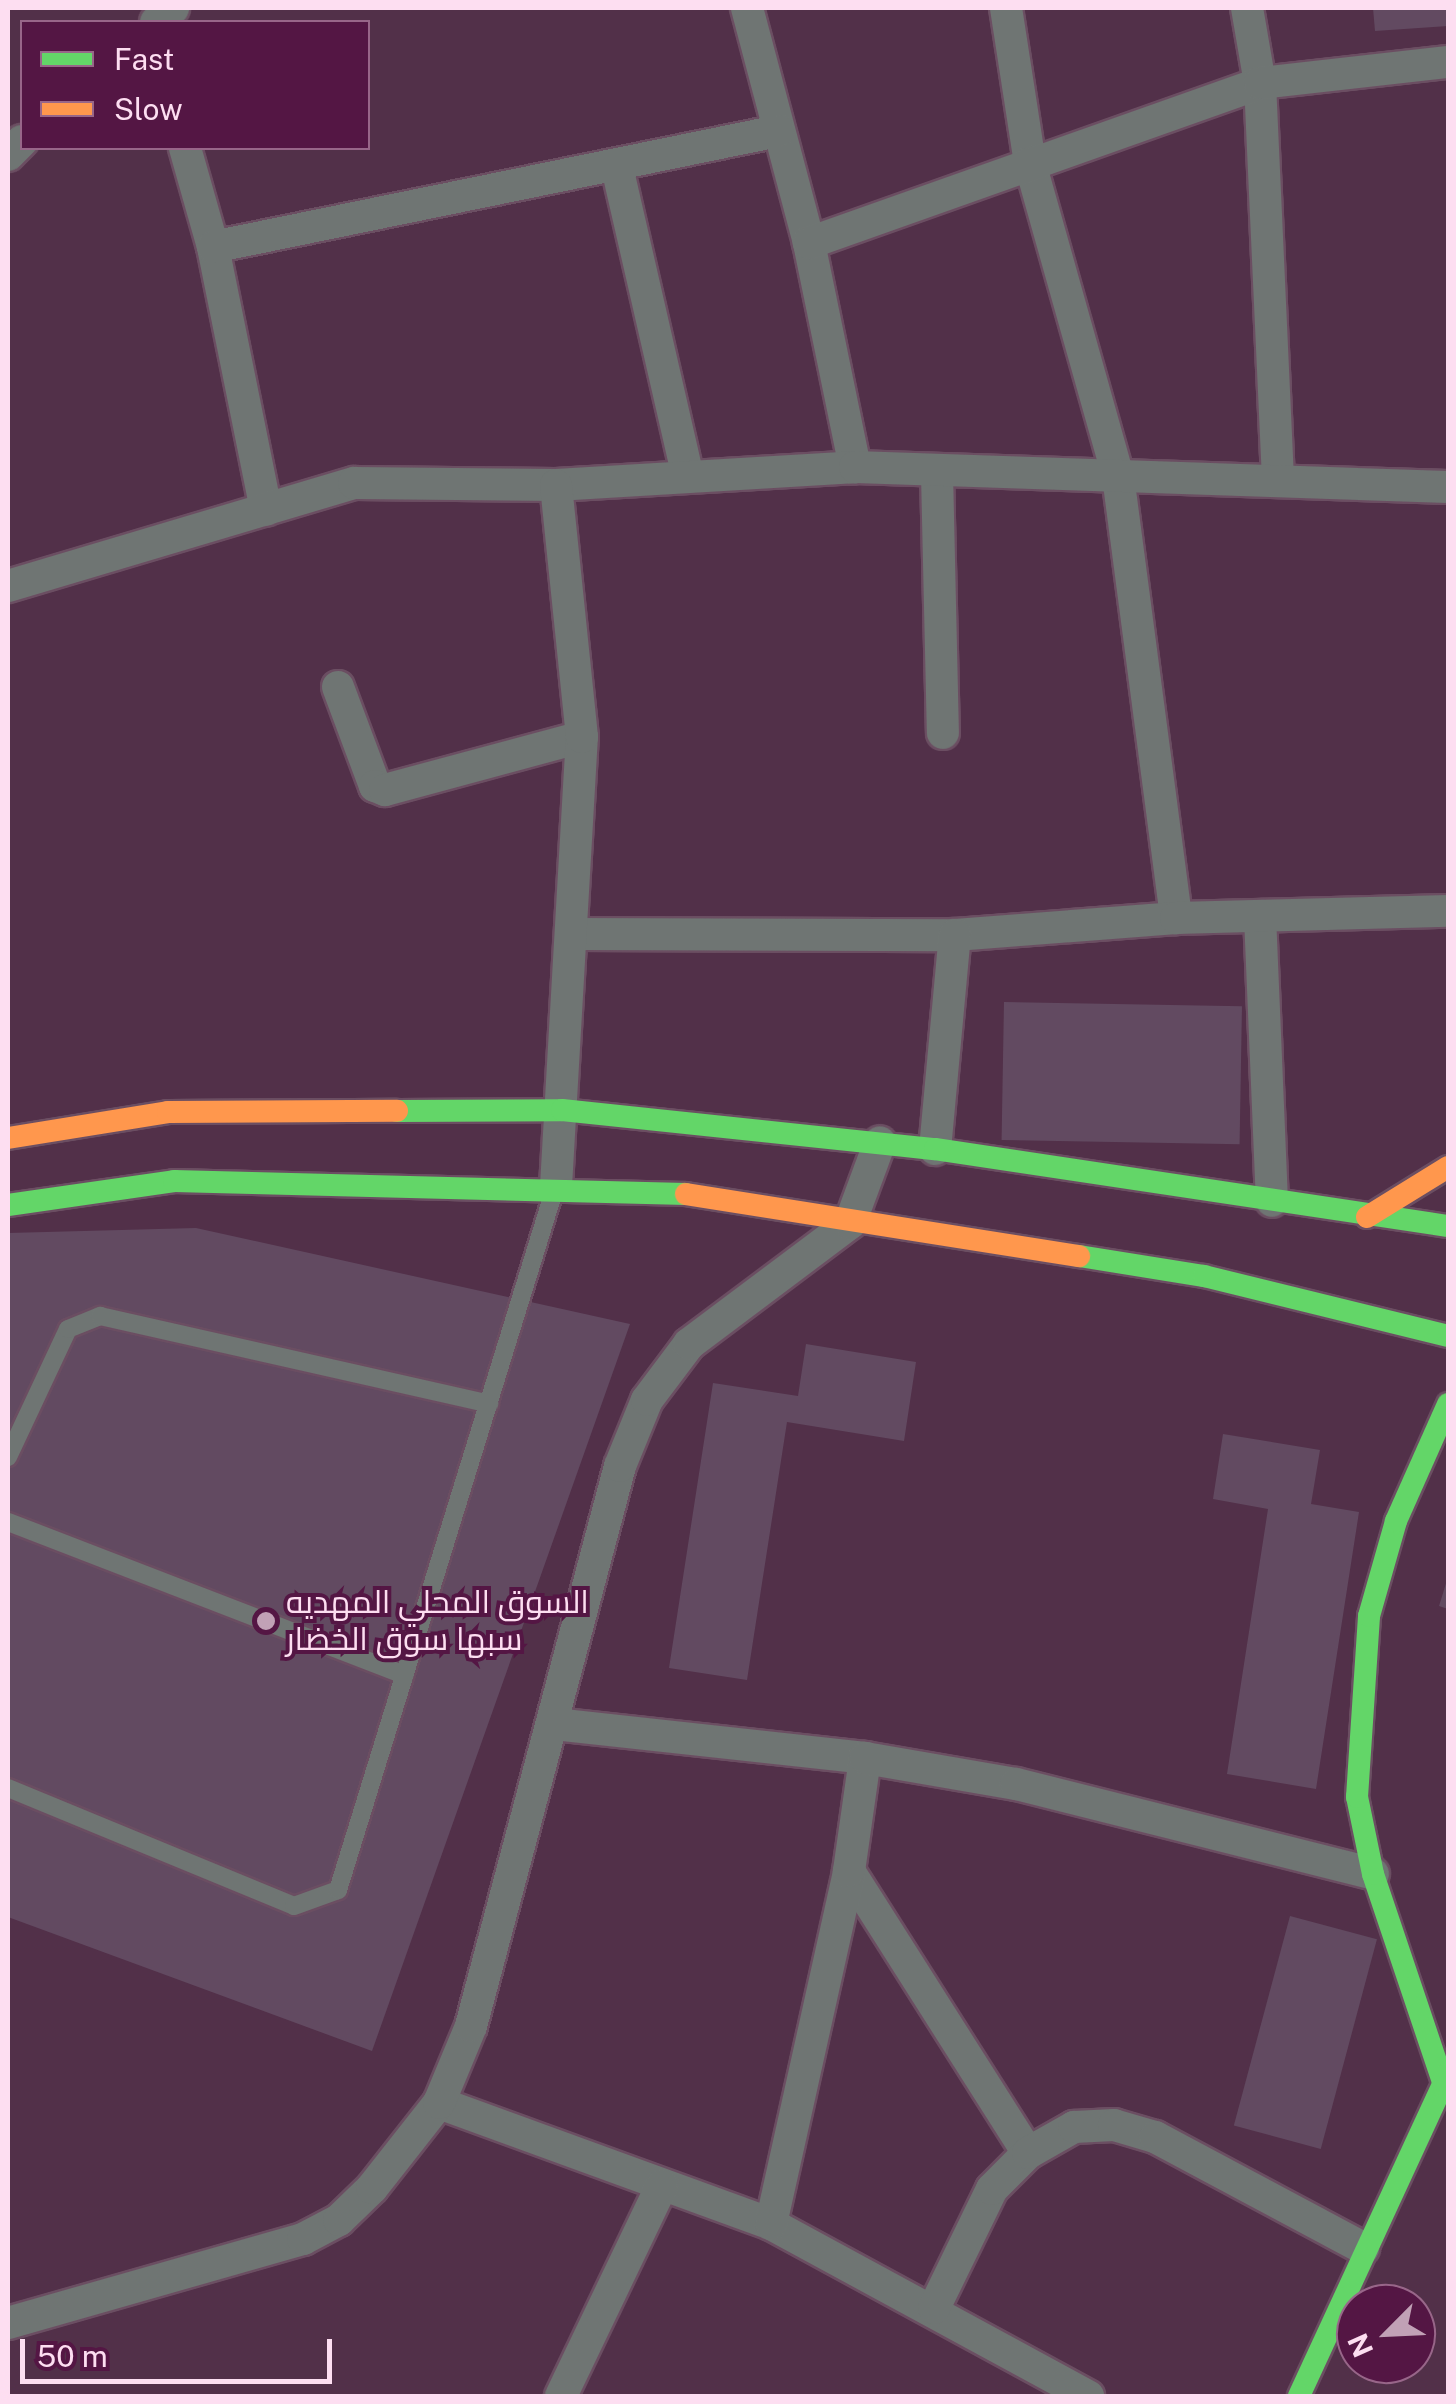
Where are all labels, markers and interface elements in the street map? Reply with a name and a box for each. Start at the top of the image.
legend [20,20,370,150]
text: Fast [114,41,174,77]
text: Slow [114,91,183,127]
place label: السوق المحلي المهديه سبها سوق الخضار [286,1584,589,1659]
marker: السوق المحلي المهديه سبها سوق الخضار [255,1610,277,1632]
north arrow [1336,2284,1436,2384]
scale bar [25,2319,338,2381]
text: N [1340,2329,1379,2362]
text: 50 m [37,2338,108,2374]

